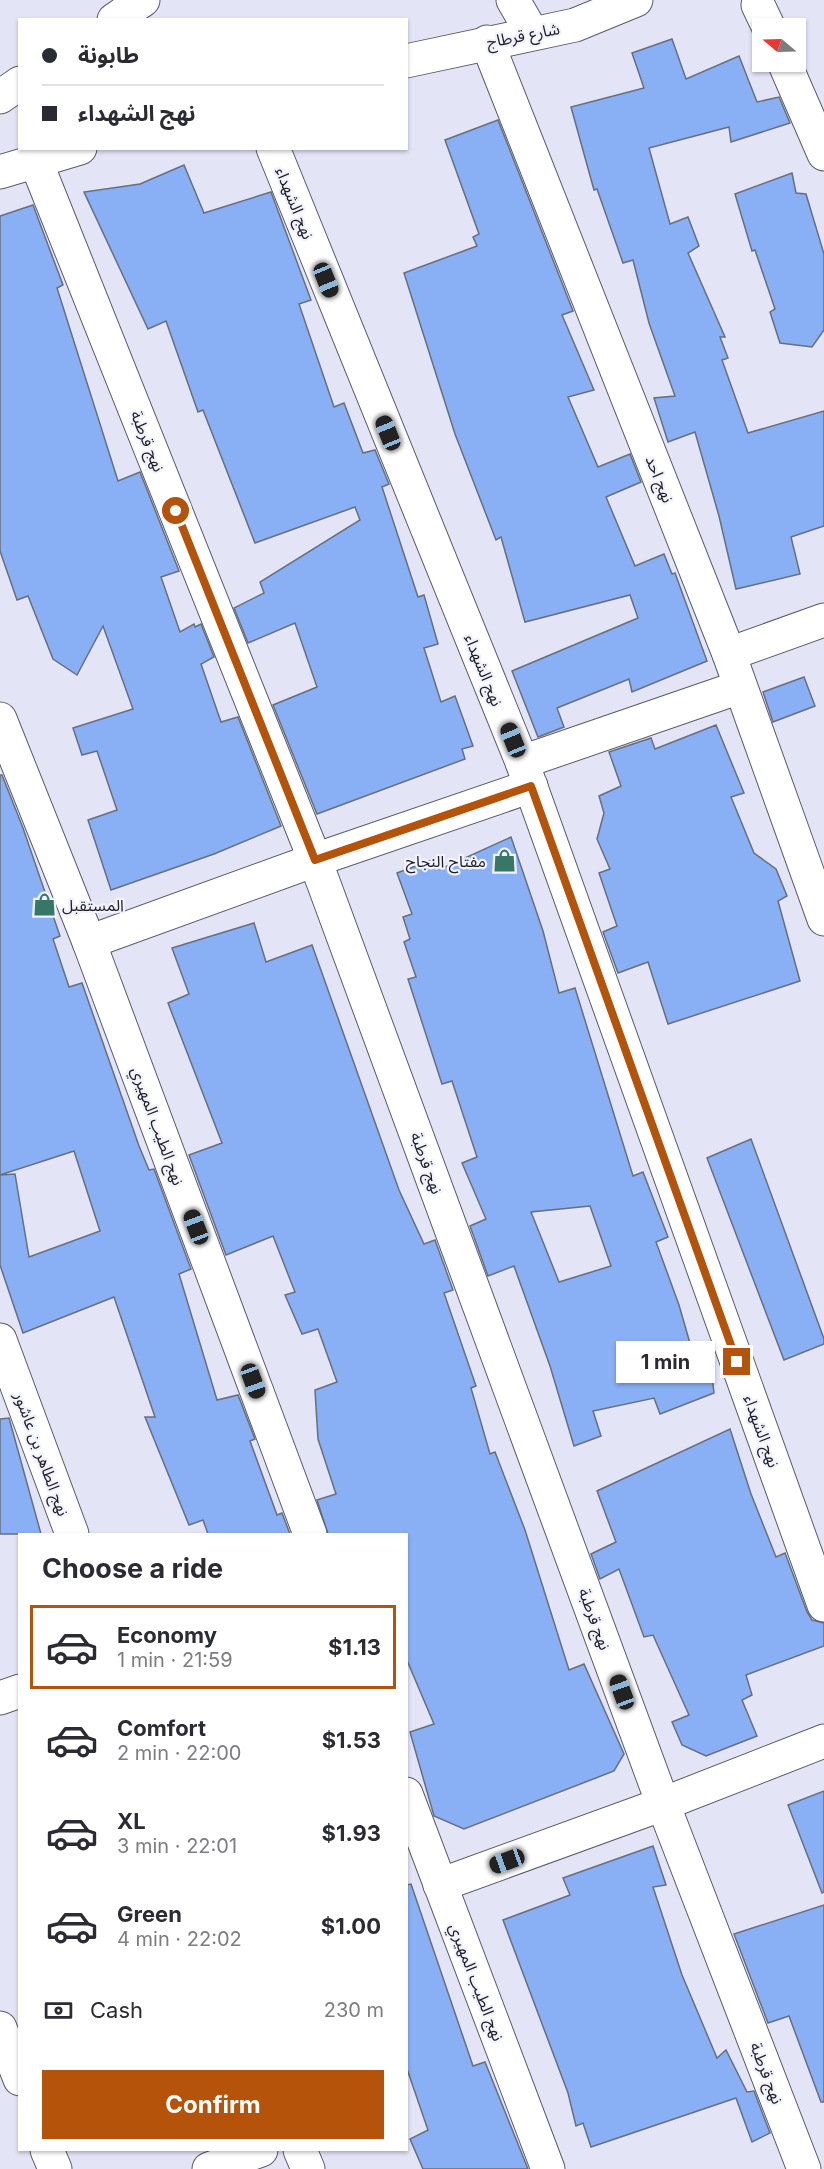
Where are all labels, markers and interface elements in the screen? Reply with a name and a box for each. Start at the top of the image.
street label: شارع قرطاج [485,18,562,55]
north arrow [752,18,806,72]
map controls [752,18,806,72]
text: طابونة [78,42,139,68]
text: نهج الشهداء [78,100,195,126]
street label: نهج الشهداء [269,164,318,243]
car [311,260,341,300]
street label: نهج قرطبة [124,407,169,476]
car [373,413,403,453]
street label: نهج احد [639,453,678,507]
route start [162,497,189,524]
street label: نهج الشهداء [458,631,507,710]
car [498,720,528,760]
shop icon: مفتاح النجاح [491,848,517,874]
place label: مفتاح النجاح [406,851,486,874]
shop icon: المستقبل [31,892,57,918]
place label: المستقبل [62,895,124,915]
street label: نهج الطيب المهيري [125,1064,189,1189]
street label: نهج قرطبة [404,1129,447,1198]
car [181,1207,211,1247]
callout: 1 min [617,1341,716,1383]
route end [723,1348,750,1375]
text: 1 min [641,1350,690,1374]
car [238,1361,268,1401]
street label: نهج الطاهر بن عاشور [7,1388,74,1520]
street label: نهج الشهداء [737,1392,784,1471]
text: Choose a ride [42,1552,223,1585]
street label: نهج قرطبة [572,1585,615,1654]
icon: car [45,1620,99,1674]
text: Economy [117,1622,217,1648]
text: $1.13 [328,1634,381,1660]
text: 1 min · 21:59 [117,1648,233,1672]
car [607,1672,637,1712]
icon: car [45,1713,99,1767]
text: Comfort [117,1715,206,1741]
text: $1.53 [322,1727,381,1753]
text: 2 min · 22:00 [117,1741,241,1765]
icon: car [45,1806,99,1860]
text: XL [117,1808,146,1834]
text: $1.93 [322,1820,381,1846]
text: 3 min · 22:01 [117,1834,237,1858]
car [487,1846,527,1876]
icon: car [45,1899,99,1953]
text: Green [117,1901,182,1927]
text: $1.00 [321,1913,381,1939]
street label: نهج الطيب المهيري [443,1920,509,2045]
text: 4 min · 22:02 [117,1927,242,1951]
icon: cash [42,1994,75,2027]
text: Cash [90,1997,143,2023]
text: 230 m [324,1998,384,2022]
street label: نهج قرطبة [743,2039,788,2108]
button: Confirm [42,2070,384,2139]

